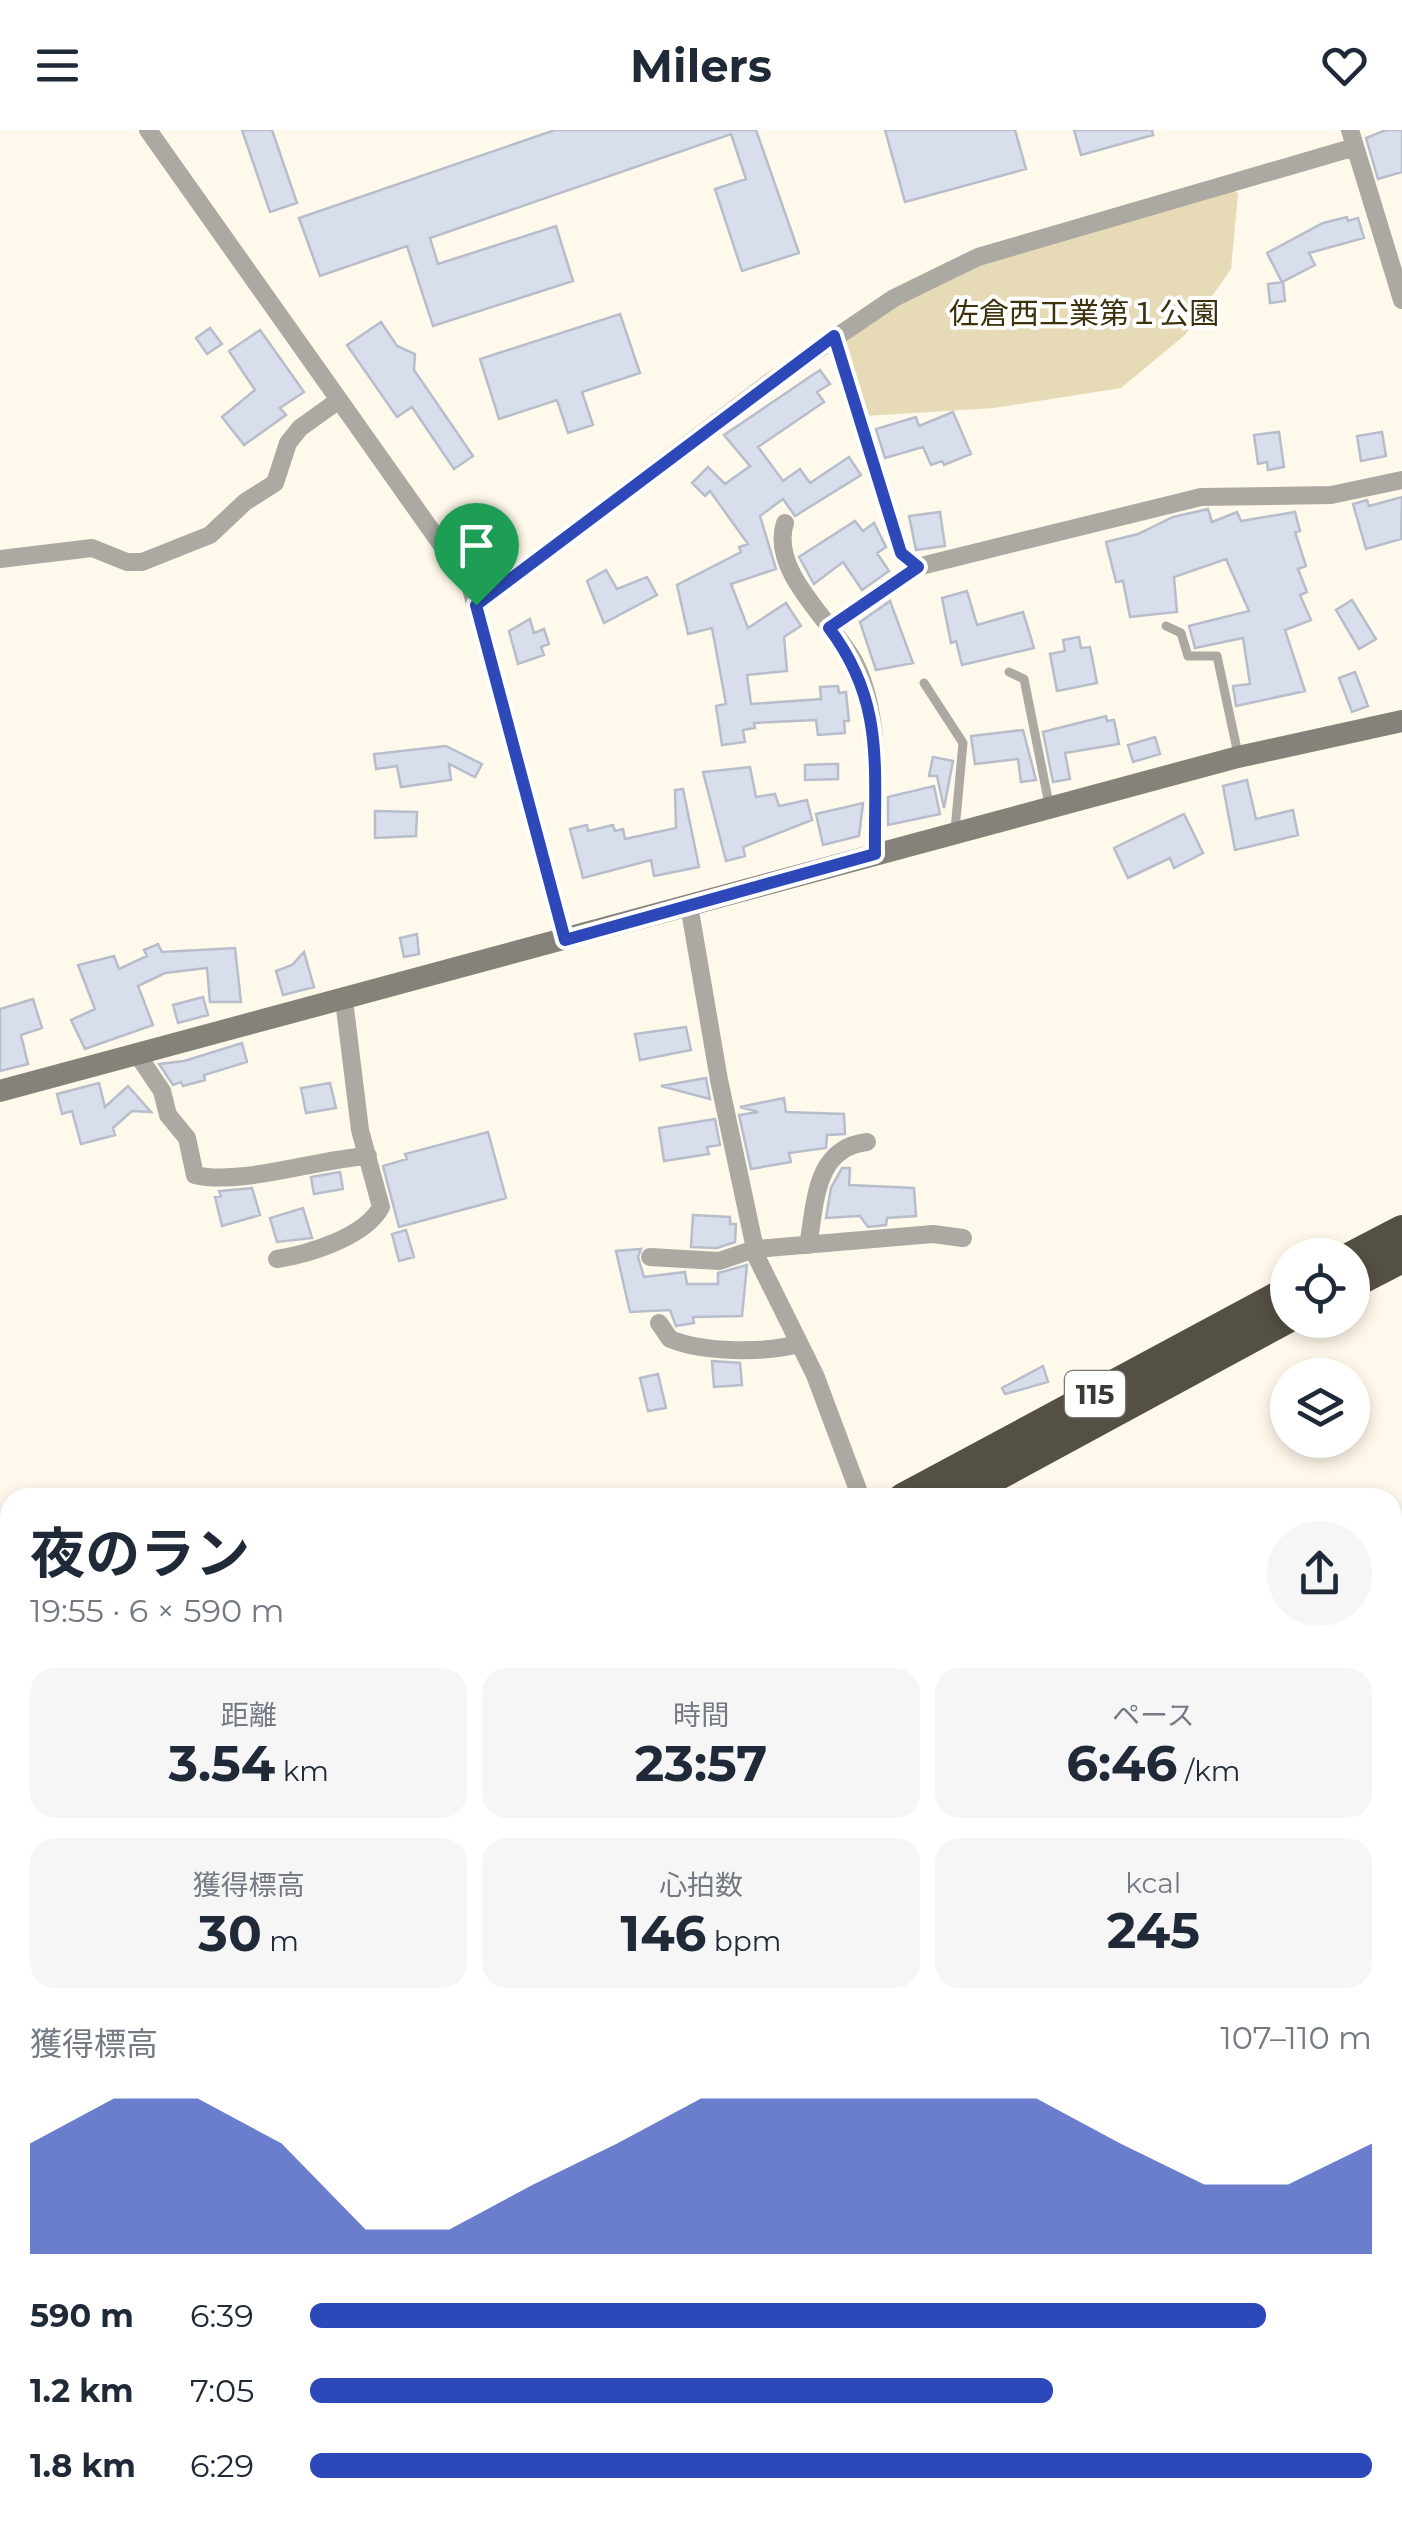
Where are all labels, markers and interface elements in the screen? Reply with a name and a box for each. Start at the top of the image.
icon: menu [30,38,85,93]
text: Milers [630,38,772,93]
icon: heart [1317,38,1372,93]
park label: 佐倉西工業第１公園 [949,295,1219,332]
pin [434,503,519,606]
icon: arrive [449,518,504,573]
map controls [1270,1238,1370,1458]
button: locate [1270,1238,1370,1338]
button: layers [1270,1358,1370,1458]
road number: 115 [1065,1371,1125,1417]
text: 夜のラン [30,1520,250,1587]
button: share [1267,1521,1372,1626]
text: 19:55 · 6 × 590 m [30,1591,285,1630]
text: 距離 [221,1698,277,1732]
text: 時間 [673,1698,729,1732]
text: ペース [1112,1698,1195,1732]
text: 3.54 [168,1733,275,1794]
text: 23:57 [635,1733,767,1794]
text: 6:46 [1066,1733,1177,1794]
text: km [275,1754,329,1788]
text: /km [1177,1754,1241,1788]
text: kcal [1125,1866,1181,1900]
text: 獲得標高 [193,1868,305,1902]
text: 心拍数 [659,1868,743,1902]
text: 245 [1107,1900,1200,1961]
text: 30 [198,1903,262,1964]
text: 146 [621,1903,706,1964]
text: m [262,1924,299,1958]
text: bpm [706,1924,781,1958]
text: 107–110 m [1220,2018,1372,2057]
text: 獲得標高 [30,2024,158,2063]
text: 590 m [30,2296,134,2335]
text: 6:39 [190,2296,254,2335]
text: 1.2 km [30,2371,134,2410]
text: 7:05 [190,2371,254,2410]
text: 1.8 km [30,2446,136,2485]
text: 6:29 [190,2446,254,2485]

